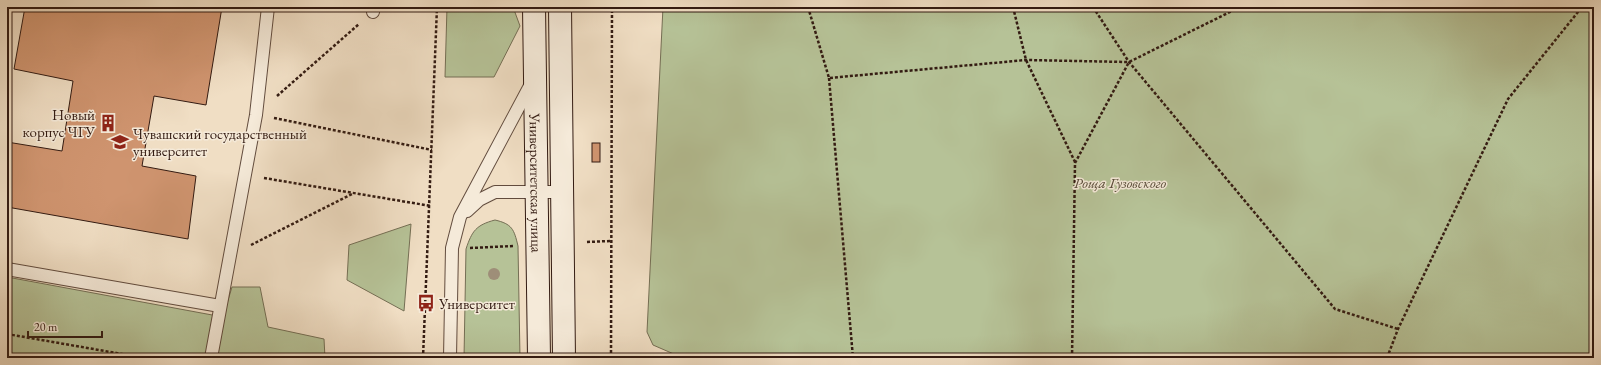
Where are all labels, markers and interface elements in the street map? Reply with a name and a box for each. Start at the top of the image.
place label: Новый корпус ЧГУ [23,105,95,141]
street label: Университетская улица [526,112,547,253]
building icon: Новый корпус ЧГУ [98,113,118,133]
place label: Чувашский государственный университет [133,124,307,160]
school or university icon: Чувашский государственный университет [110,132,130,152]
park label: Роща Гузовского [1074,173,1166,192]
bus stop icon: Университет [416,293,436,313]
place label: Университет [438,294,515,313]
scale bar [28,313,102,339]
text: 20 m [34,319,58,335]

